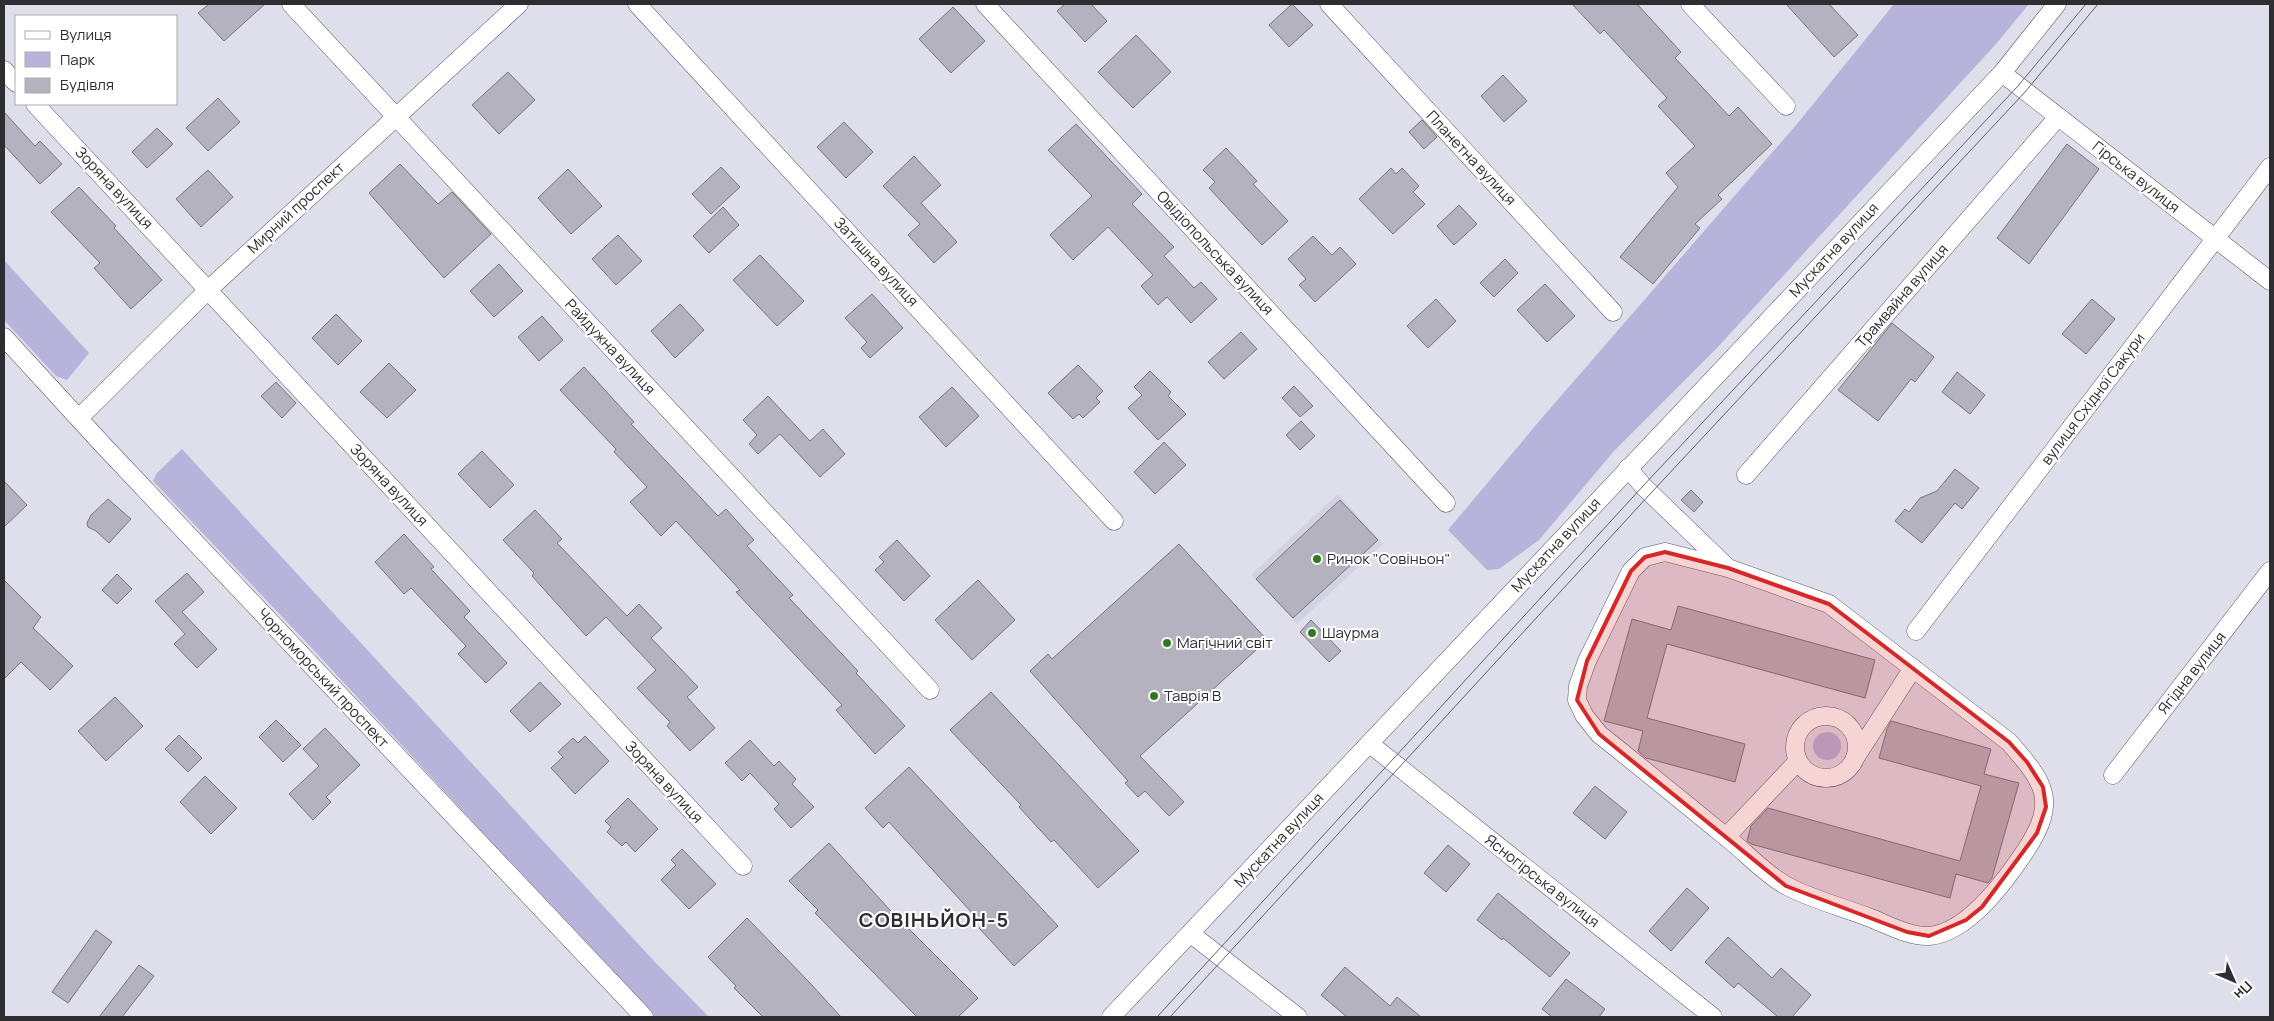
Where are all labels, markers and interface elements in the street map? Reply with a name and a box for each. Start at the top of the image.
legend [15,15,178,105]
text: Вулиця [60,24,112,45]
text: Парк [60,49,96,70]
text: Будівля [60,74,114,95]
street label: Планетна вулиця [1422,106,1521,210]
street label: Гірська вулиця [2088,136,2184,217]
street label: Зоряна вулиця [71,142,158,233]
street label: Мирний проспект [242,157,349,258]
street label: Овідіопольська вулиця [1152,186,1279,320]
street label: Мускатна вулиця [1784,198,1883,302]
street label: Затишна вулиця [829,212,923,311]
street label: Трамвайна вулиця [1851,239,1953,352]
street label: Райдужна вулиця [560,294,660,399]
street label: вулиця Східної Сакури [2036,328,2149,469]
street label: Зоряна вулиця [346,439,433,530]
street label: Мускатна вулиця [1506,493,1605,597]
place label: Ринок "Совіньон" [1327,548,1450,569]
marker: Ринок "Совіньон" [1311,553,1323,565]
street label: Чорноморський проспект [253,603,394,752]
place label: Шаурма [1322,622,1379,643]
marker: Шаурма [1306,627,1318,639]
street label: Ягідна вулиця [2153,627,2231,718]
place label: Магічний світ [1177,632,1273,653]
marker: Магічний світ [1161,637,1173,649]
place label: Таврія В [1164,685,1221,706]
marker: Таврія В [1148,690,1160,702]
street label: Зоряна вулиця [621,736,708,827]
street label: Мускатна вулиця [1229,788,1328,892]
street label: Ясногірська вулиця [1481,829,1604,932]
district label: СОВІНЬЙОН-5 [859,906,1009,933]
north arrow [2209,956,2259,1006]
text: Пн [2230,977,2257,1004]

